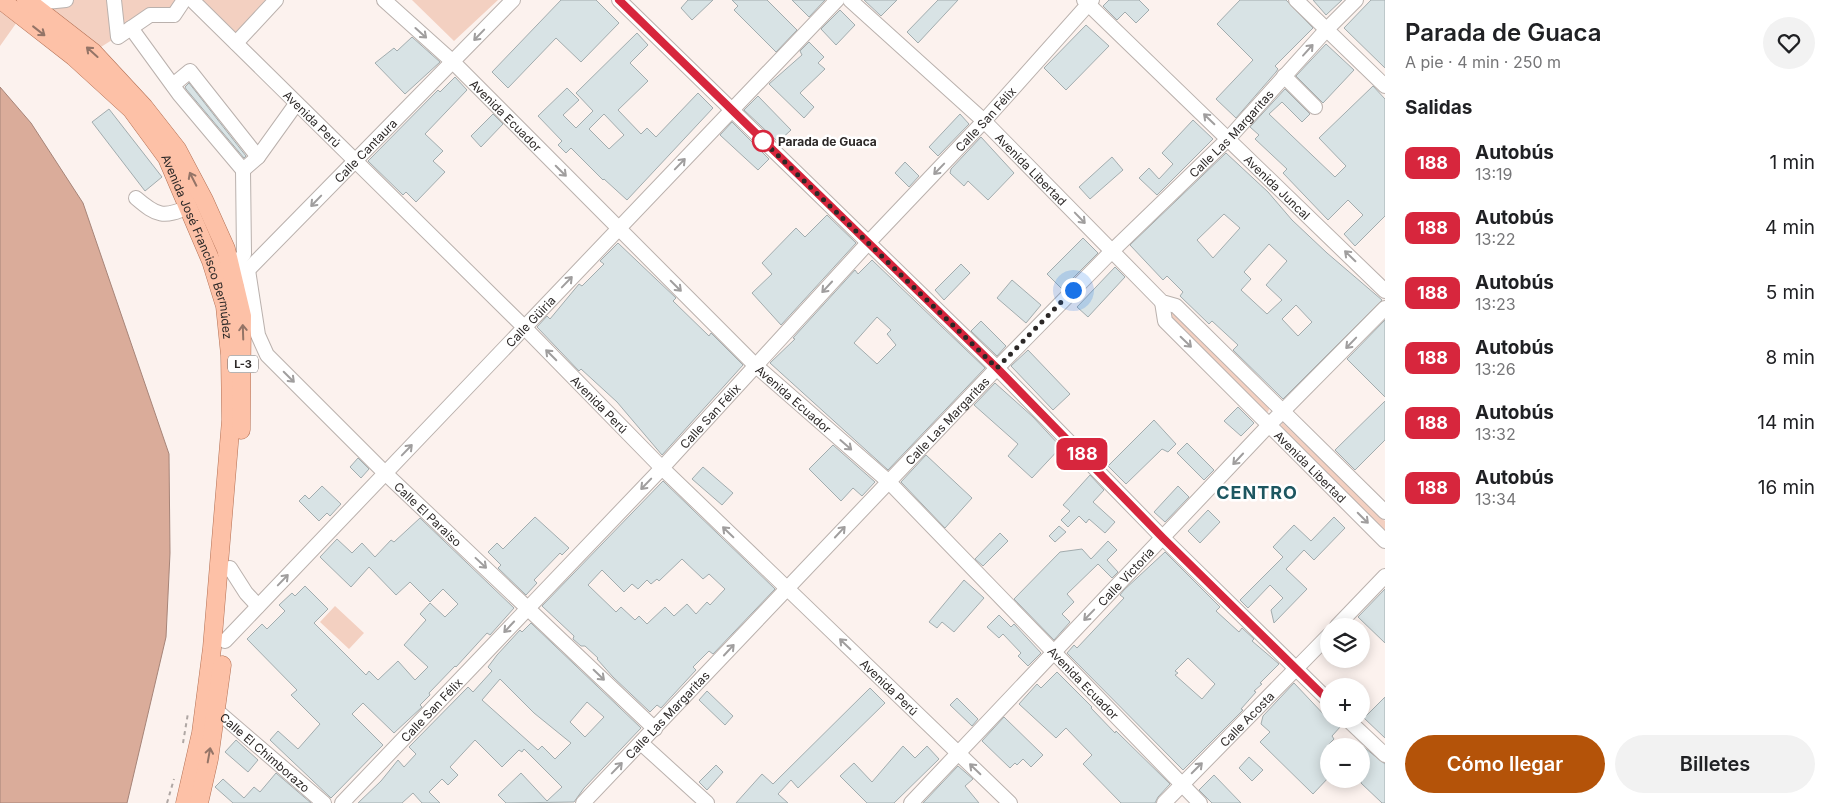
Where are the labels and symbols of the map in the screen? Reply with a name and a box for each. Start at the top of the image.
one-way arrow [32,25,45,36]
one-way arrow [414,27,427,38]
one-way arrow [473,29,485,41]
one-way arrow [1302,43,1314,56]
one-way arrow [86,47,99,58]
street label: Avenida Ecuador [467,76,545,155]
street label: Calle San Félix [952,83,1019,154]
street label: Calle Las Margaritas [1186,86,1276,180]
street label: Avenida Perú [281,87,344,150]
one-way arrow [1202,113,1215,125]
street label: Calle Cantaura [331,115,400,185]
marker: Parada de Guaca [752,130,774,152]
street label: Avenida Libertad [993,130,1070,208]
place label: Parada de Guaca [778,134,877,149]
street label: Avenida José Francisco Bermúdez [159,152,236,340]
street label: Avenida Juncal [1241,152,1314,222]
one-way arrow [674,158,686,171]
one-way arrow [932,163,945,175]
one-way arrow [555,165,567,177]
one-way arrow [188,172,197,187]
one-way arrow [310,195,322,207]
one-way arrow [1074,212,1086,225]
one-way arrow [1344,250,1356,263]
one-way arrow [561,276,573,288]
your location [1061,278,1086,303]
one-way arrow [670,280,682,293]
one-way arrow [821,281,833,294]
street label: Calle Güiria [502,293,558,350]
one-way arrow [238,324,247,340]
one-way arrow [1180,336,1192,348]
one-way arrow [1345,337,1357,349]
one-way arrow [545,349,557,361]
road number: L-3 [228,356,258,372]
street label: Avenida Ecuador [753,362,835,436]
one-way arrow [283,371,295,383]
street label: Avenida Perú [568,372,631,436]
street label: Calle Las Margaritas [902,373,992,468]
street label: Calle San Félix [676,380,743,451]
street label: Avenida Libertad [1271,427,1350,506]
line badge: 188 [1053,438,1111,470]
one-way arrow [840,439,853,450]
one-way arrow [401,443,413,456]
one-way arrow [1232,453,1244,466]
street label: Calle El Paraiso [391,478,465,549]
one-way arrow [640,478,652,491]
district label: CENTRO [1216,482,1298,503]
one-way arrow [1357,512,1369,525]
one-way arrow [723,526,735,538]
one-way arrow [834,526,846,538]
street label: Calle Victoria [1094,544,1157,609]
one-way arrow [475,557,488,569]
one-way arrow [277,574,289,586]
one-way arrow [1083,609,1095,621]
one-way arrow [503,620,515,633]
one-way arrow [839,638,851,651]
street label: Avenida Ecuador [1045,643,1122,723]
one-way arrow [723,644,735,657]
street label: Avenida Perú [857,656,922,718]
street label: Calle Las Margaritas [622,668,712,762]
one-way arrow [593,669,605,681]
street label: Calle San Félix [397,674,465,745]
street label: Calle Acosta [1216,688,1277,749]
street label: Calle El Chimborazo [217,709,313,795]
one-way arrow [205,748,215,764]
one-way arrow [611,762,623,774]
one-way arrow [1191,762,1204,774]
one-way arrow [969,763,981,775]

